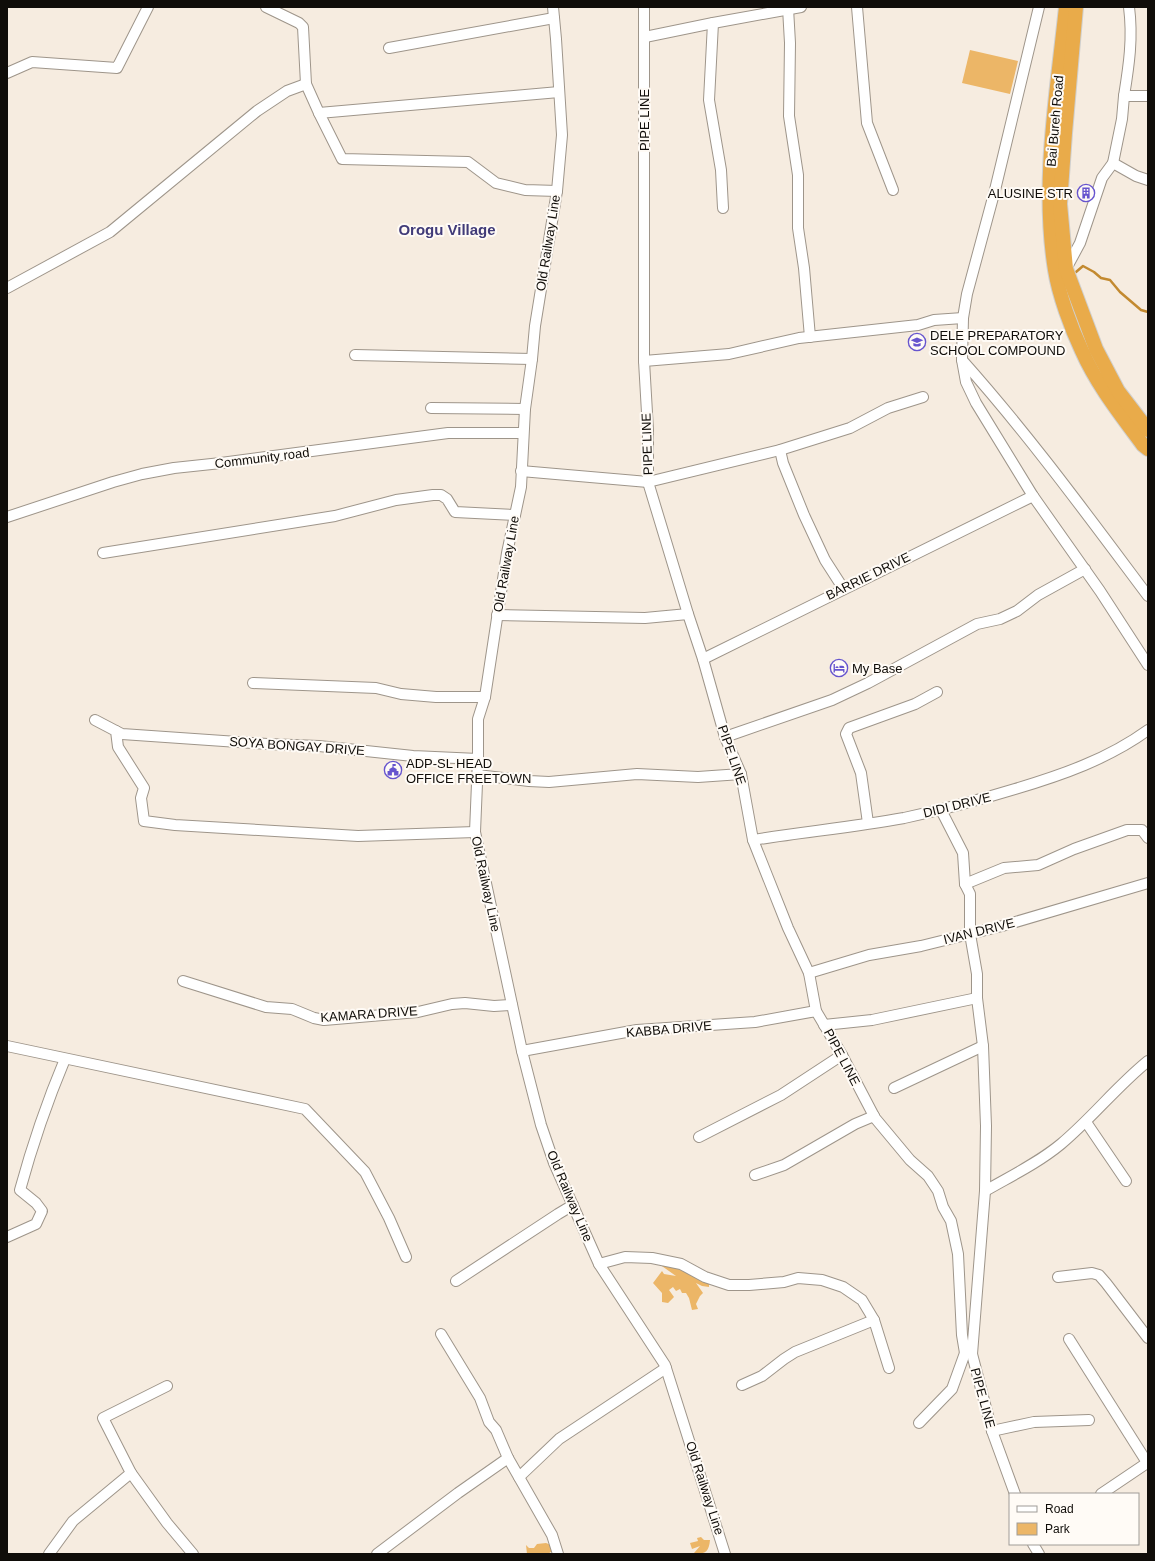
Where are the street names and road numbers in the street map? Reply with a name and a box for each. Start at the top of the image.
street label: Bai Bureh Road [1044,75,1066,167]
street label: PIPE LINE [637,89,652,151]
street label: Old Railway Line [533,194,563,292]
street label: PIPE LINE [638,412,656,475]
street label: Community road [214,445,310,471]
street label: Old Railway Line [490,515,522,613]
street label: BARRIE DRIVE [823,549,913,603]
street label: PIPE LINE [715,723,749,787]
street label: SOYA BONGAY DRIVE [229,734,366,758]
street label: DIDI DRIVE [922,789,993,821]
street label: Old Railway Line [469,835,503,933]
street label: IVAN DRIVE [942,915,1016,947]
street label: KAMARA DRIVE [320,1003,418,1025]
street label: KABBA DRIVE [626,1018,713,1040]
street label: PIPE LINE [821,1026,863,1088]
street label: Old Railway Line [544,1148,596,1244]
street label: PIPE LINE [968,1366,998,1430]
street label: Old Railway Line [683,1439,727,1537]

